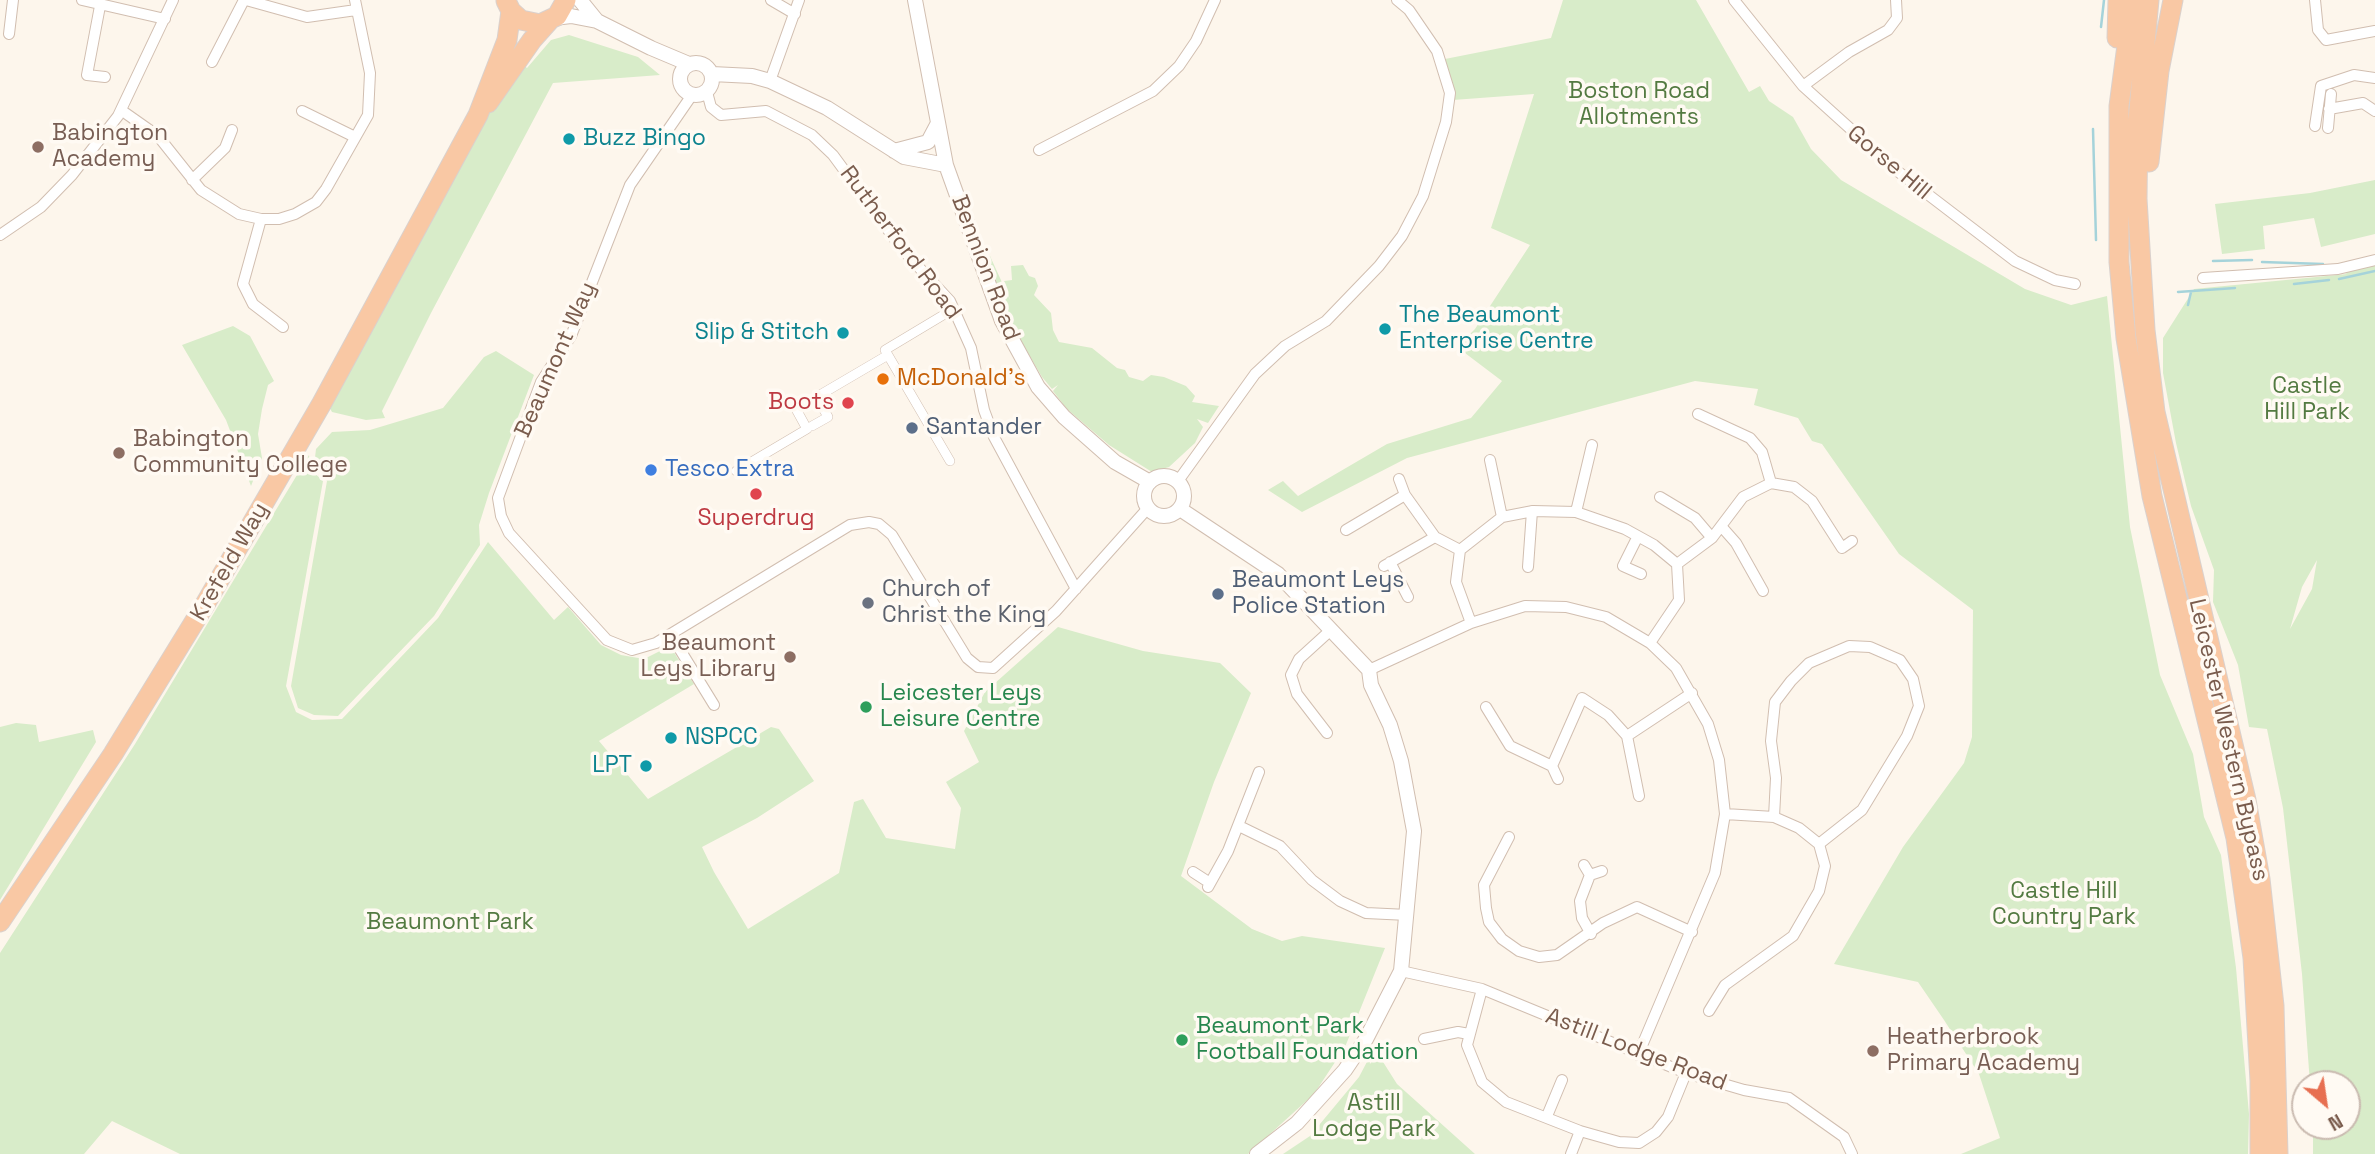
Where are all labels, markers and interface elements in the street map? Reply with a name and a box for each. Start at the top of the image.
park label: Boston Road Allotments [1568,78,1710,132]
place label: Babington Academy [52,120,168,174]
street label: Gorse Hill [1841,120,1937,206]
place label: Buzz Bingo [583,125,706,153]
marker: Buzz Bingo [561,131,577,147]
marker: Babington Academy [30,139,46,155]
street label: Rutherford Road [833,161,967,325]
street label: Bennion Road [945,191,1025,345]
street label: Beaumont Way [509,278,603,442]
place label: The Beaumont Enterprise Centre [1399,302,1594,356]
place label: Slip & Stitch [695,319,829,347]
marker: The Beaumont Enterprise Centre [1377,321,1393,337]
marker: Slip & Stitch [835,325,851,341]
place label: McDonald's [897,365,1026,393]
marker: McDonald's [875,371,891,387]
park label: Castle Hill Park [2264,373,2350,427]
place label: Boots [768,389,834,417]
marker: Boots [840,395,856,411]
place label: Santander [926,414,1042,442]
marker: Santander [904,420,920,436]
place label: Babington Community College [133,426,348,480]
marker: Babington Community College [111,445,127,461]
place label: Tesco Extra [665,456,795,484]
marker: Tesco Extra [643,462,659,478]
marker: Superdrug [748,486,764,502]
street label: Krefeld Way [185,498,275,626]
place label: Superdrug [697,505,815,533]
place label: Beaumont Leys Police Station [1232,567,1404,621]
place label: Church of Christ the King [882,576,1046,630]
marker: Beaumont Leys Police Station [1210,586,1226,602]
marker: Church of Christ the King [860,595,876,611]
street label: Leicester Western Bypass [2182,596,2274,884]
place label: Beaumont Leys Library [641,630,776,684]
marker: Beaumont Leys Library [782,649,798,665]
place label: Leicester Leys Leisure Centre [880,680,1042,734]
marker: Leicester Leys Leisure Centre [858,699,874,715]
place label: NSPCC [685,724,758,752]
marker: NSPCC [663,730,679,746]
place label: LPT [592,752,632,780]
marker: LPT [638,758,654,774]
park label: Castle Hill Country Park [1992,878,2136,932]
park label: Beaumont Park [366,909,534,937]
street label: Astill Lodge Road [1541,1003,1731,1097]
place label: Beaumont Park Football Foundation [1196,1013,1419,1067]
place label: Heatherbrook Primary Academy [1887,1024,2080,1078]
marker: Beaumont Park Football Foundation [1174,1032,1190,1048]
marker: Heatherbrook Primary Academy [1865,1043,1881,1059]
north arrow [2291,1070,2361,1140]
park label: Astill Lodge Park [1312,1090,1436,1144]
text: N [2324,1108,2347,1136]

